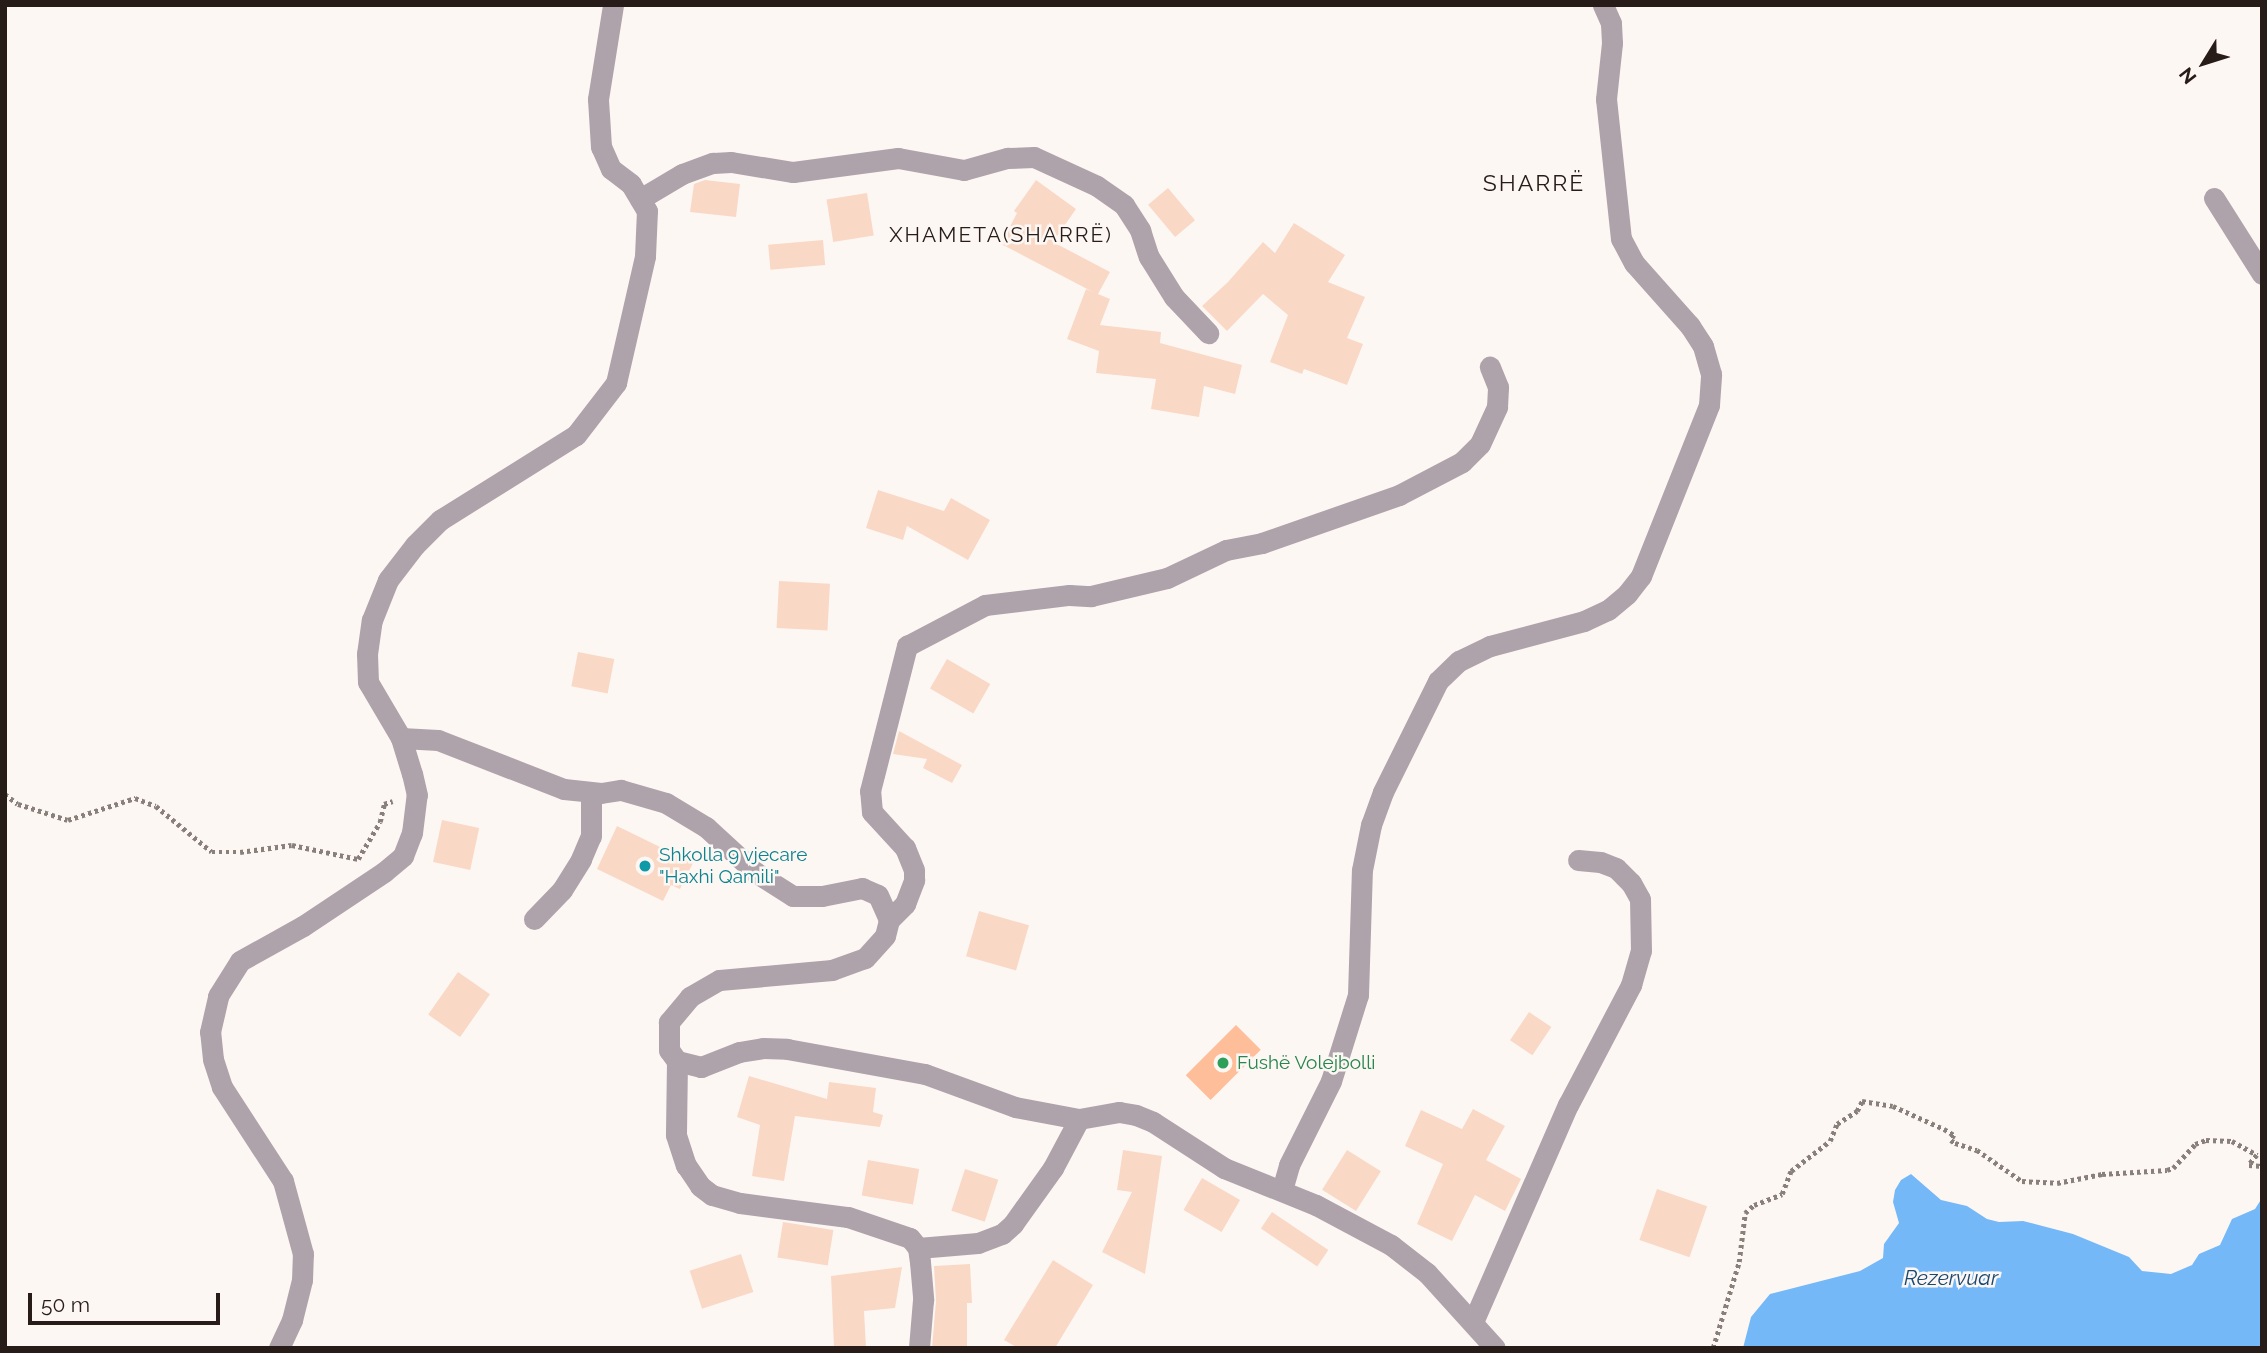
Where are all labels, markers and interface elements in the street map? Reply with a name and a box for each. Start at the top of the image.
north arrow [2169,28,2239,98]
text: N [2174,63,2201,88]
district label: SHARRË [1483,169,1585,197]
district label: XHAMETA(SHARRË) [891,222,1111,248]
place label: Shkolla 9 vjecare "Haxhi Qamili" [659,844,808,888]
marker: Shkolla 9 vjecare "Haxhi Qamili" [637,858,653,874]
place label: Fushë Volejbolli [1237,1052,1376,1074]
marker: Fushë Volejbolli [1215,1055,1231,1071]
water label: Rezervuar [1904,1265,1998,1291]
scale bar [32,1280,224,1324]
text: 50 m [41,1292,90,1317]

